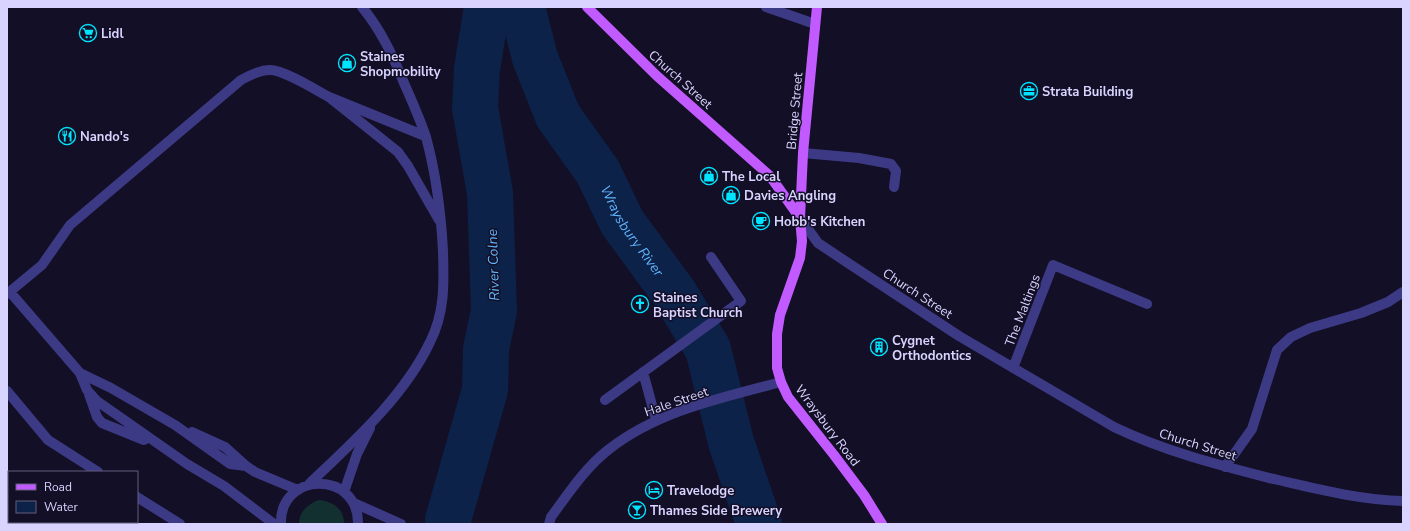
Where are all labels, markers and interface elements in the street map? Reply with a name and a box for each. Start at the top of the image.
supermarket icon: Lidl [78,23,98,43]
place label: Lidl [101,25,124,43]
street label: Church Street [645,46,716,114]
place label: Staines Shopmobility [360,48,441,81]
shop icon: Staines Shopmobility [337,53,357,73]
street label: Bridge Street [783,71,807,150]
office icon: Strata Building [1019,81,1039,101]
place label: Strata Building [1042,83,1133,101]
restaurant icon: Nando's [57,126,77,146]
place label: Nando's [80,128,129,146]
shop icon: The Local [699,166,719,186]
place label: The Local [722,168,781,186]
water label: Wraysbury River [596,182,668,281]
shop icon: Davies Angling [721,185,741,205]
place label: Davies Angling [744,187,836,205]
cafe icon: Hobb's Kitchen [751,211,771,231]
place label: Hobb's Kitchen [774,213,865,231]
water label: River Colne [483,228,504,301]
street label: Church Street [879,264,956,323]
street label: The Maltings [1001,272,1045,349]
place label: Staines Baptist Church [653,289,743,322]
church icon: Staines Baptist Church [630,294,650,314]
place label: Cygnet Orthodontics [892,332,971,365]
building icon: Cygnet Orthodontics [869,337,889,357]
street label: Wraysbury Road [791,381,864,470]
street label: Hale Street [642,382,711,421]
street label: Church Street [1157,425,1239,465]
legend [8,471,138,523]
text: Road [44,479,72,495]
hotel icon: Travelodge [644,480,664,500]
place label: Travelodge [667,482,734,500]
text: Water [44,499,78,515]
bar icon: Thames Side Brewery [627,500,647,520]
place label: Thames Side Brewery [650,502,782,520]

